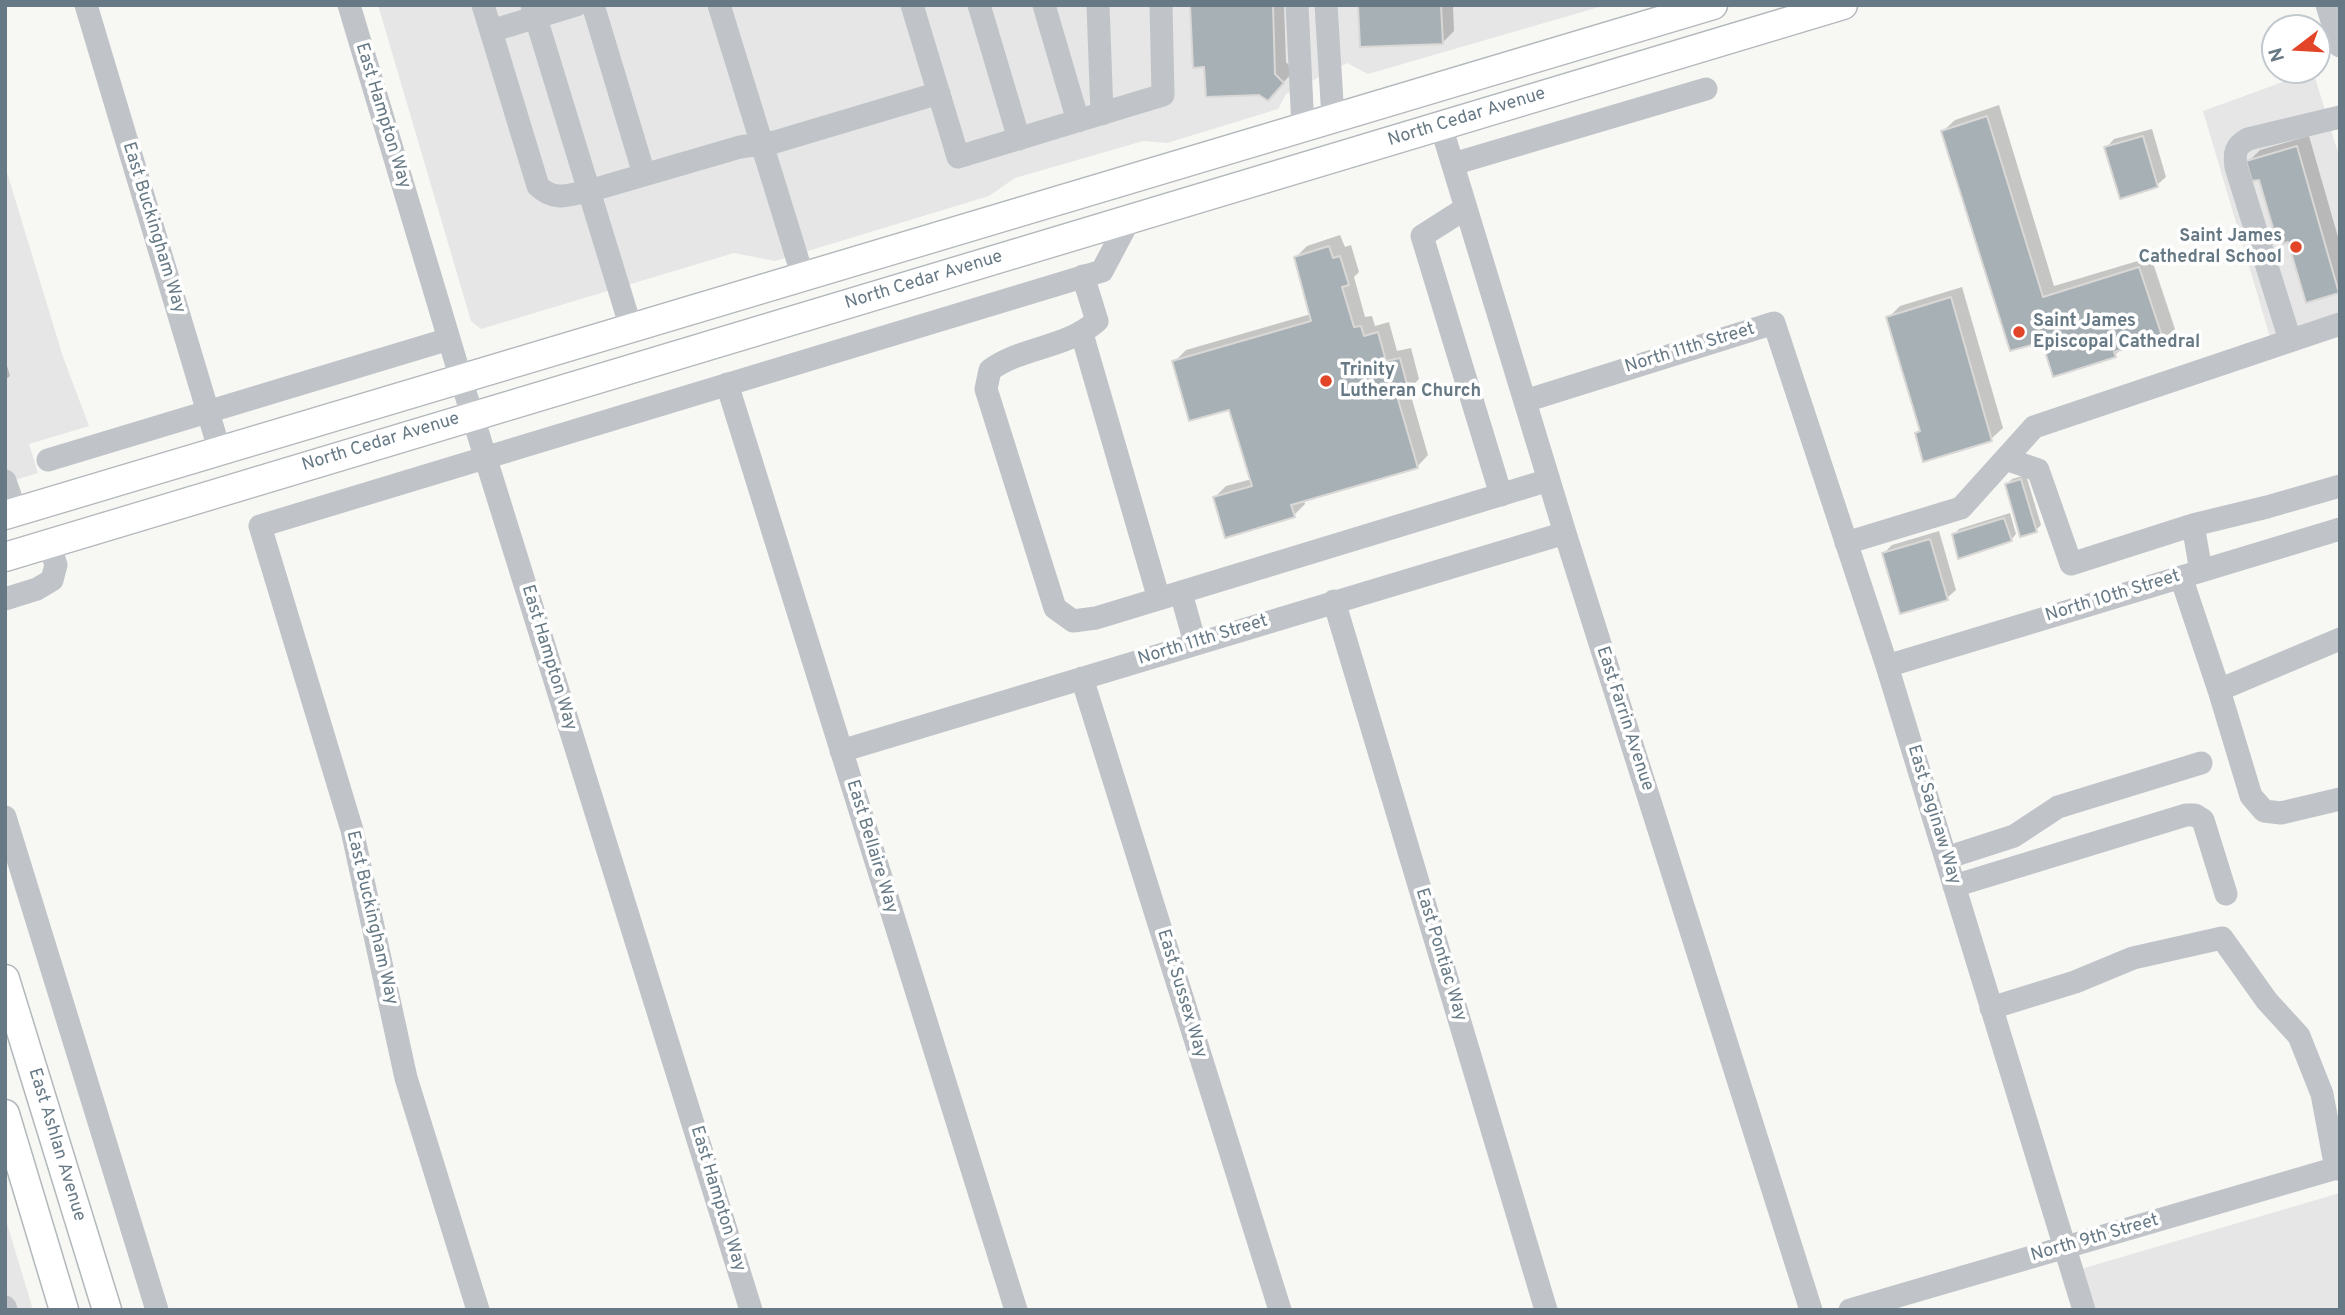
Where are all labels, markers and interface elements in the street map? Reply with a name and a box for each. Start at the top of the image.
north arrow [2261,14,2331,84]
street label: East Hampton Way [350,41,414,191]
text: N [2264,45,2291,65]
street label: North Cedar Avenue [1386,84,1548,152]
street label: East Buckingham Way [117,140,189,316]
place label: Saint James Cathedral School [2139,226,2282,268]
marker: Saint James Cathedral School [2288,239,2304,255]
street label: North Cedar Avenue [843,247,1005,315]
place label: Saint James Episcopal Cathedral [2033,311,2200,354]
street label: North 11th Street [1622,319,1758,379]
marker: Saint James Episcopal Cathedral [2011,324,2027,340]
place label: Trinity Lutheran Church [1340,360,1481,402]
marker: Trinity Lutheran Church [1318,373,1334,389]
street label: North Cedar Avenue [300,409,462,477]
street label: North 10th Street [2043,566,2183,628]
street label: East Hampton Way [516,583,580,733]
street label: North 11th Street [1135,611,1271,671]
street label: East Farrin Avenue [1590,644,1658,794]
street label: East Saginaw Way [1901,743,1965,887]
street label: East Bellaire Way [840,778,902,916]
street label: East Buckingham Way [340,829,402,1007]
street label: East Pontiac Way [1409,886,1471,1024]
street label: East Sussex Way [1151,927,1211,1061]
street label: East Ashlan Avenue [22,1066,90,1224]
street label: East Hampton Way [685,1124,749,1274]
street label: North 9th Street [2029,1210,2161,1268]

